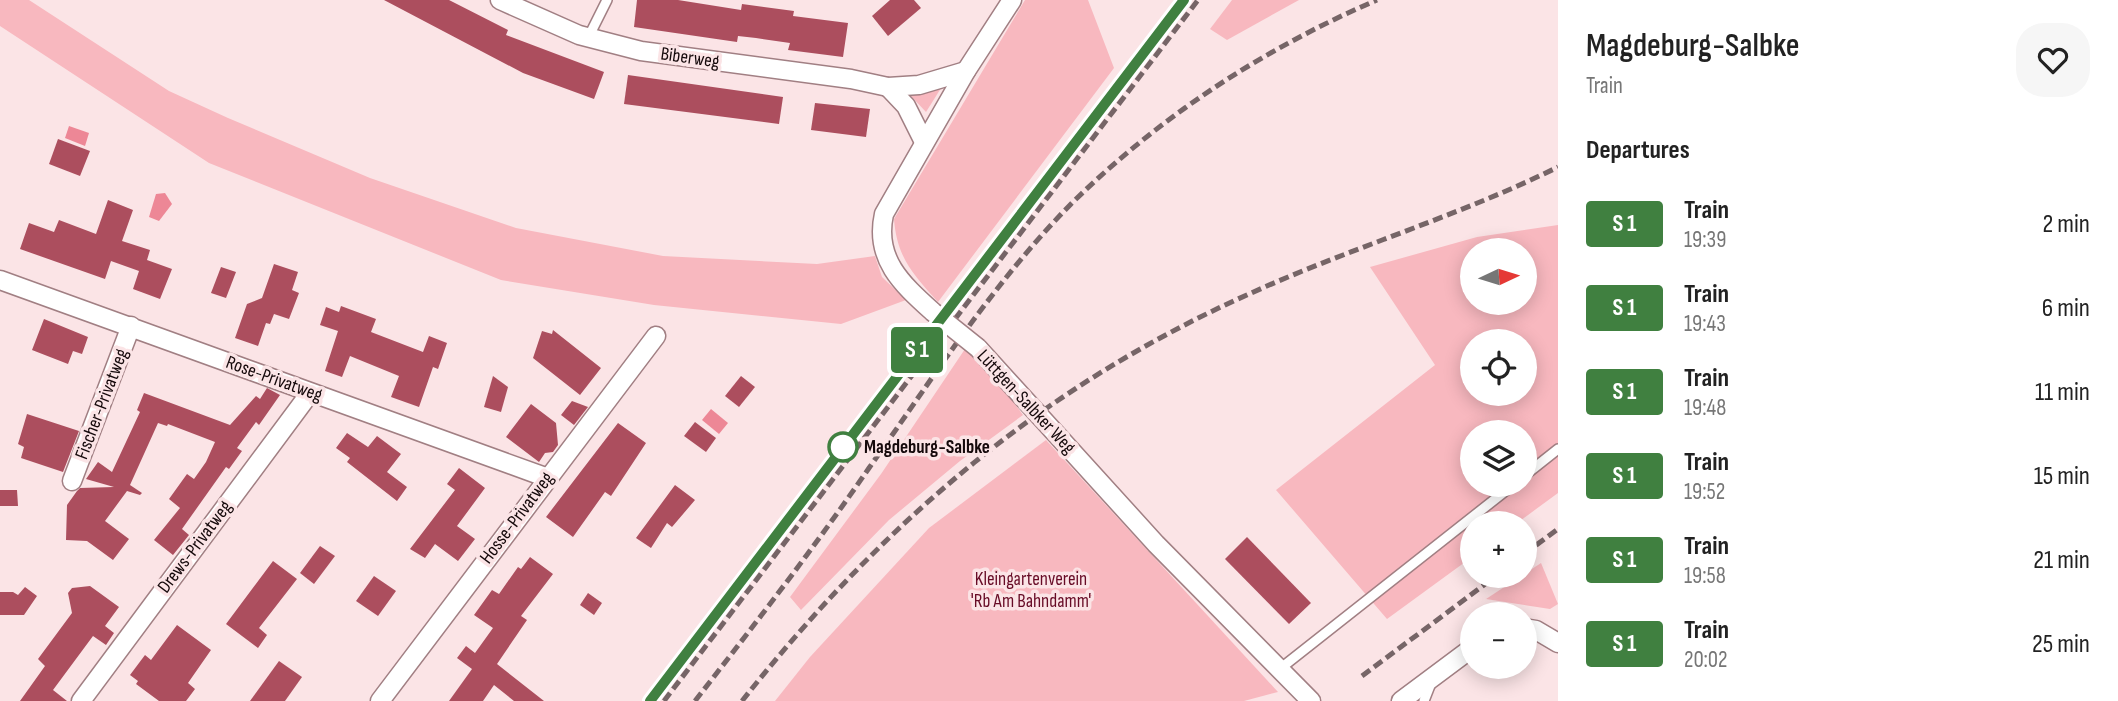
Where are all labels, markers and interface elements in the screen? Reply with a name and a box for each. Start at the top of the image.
button: heart [2016,23,2090,97]
text: Magdeburg-Salbke [1586,26,1800,66]
street label: Biberweg [659,43,721,74]
text: Train [1586,72,1623,100]
text: Departures [1586,135,1690,166]
text: Train [1684,195,1729,226]
text: S 1 [1613,209,1636,238]
text: 2 min [2042,209,2090,240]
text: 19:39 [1684,226,1726,254]
north arrow [1460,238,1536,315]
map controls [1460,238,1537,679]
text: Train [1684,279,1729,310]
text: S 1 [1613,293,1636,322]
text: 6 min [2042,293,2090,324]
text: 19:43 [1684,310,1726,338]
line badge: S 1 [877,327,957,373]
button: locate [1460,329,1537,406]
text: S 1 [905,335,929,364]
street label: Fischer-Privatweg [70,345,134,463]
street label: Lüttgen-Salbker Weg [972,345,1080,459]
street label: Rose-Privatweg [223,351,326,407]
text: Train [1684,363,1729,394]
text: S 1 [1613,377,1636,406]
text: 11 min [2035,377,2090,408]
text: 19:48 [1684,394,1726,422]
button: layers [1460,420,1537,497]
marker: Magdeburg-Salbke [828,432,858,462]
place label: Magdeburg-Salbke [864,436,990,459]
text: Train [1684,447,1729,478]
text: S 1 [1613,461,1636,490]
text: 15 min [2034,461,2090,492]
street label: Hosse-Privatweg [475,467,559,568]
text: 19:52 [1684,478,1725,506]
street label: Drews-Privatweg [153,496,237,598]
button: + [1460,511,1537,588]
text: Train [1684,531,1729,562]
text: S 1 [1613,545,1636,574]
text: 21 min [2033,545,2090,576]
text: 19:58 [1684,562,1726,590]
park label: Kleingartenverein 'Rb Am Bahndamm' [971,568,1091,613]
button: − [1460,602,1537,679]
text: Train [1684,615,1729,646]
text: S 1 [1613,629,1636,658]
text: 25 min [2032,629,2090,660]
text: 20:02 [1684,646,1728,674]

